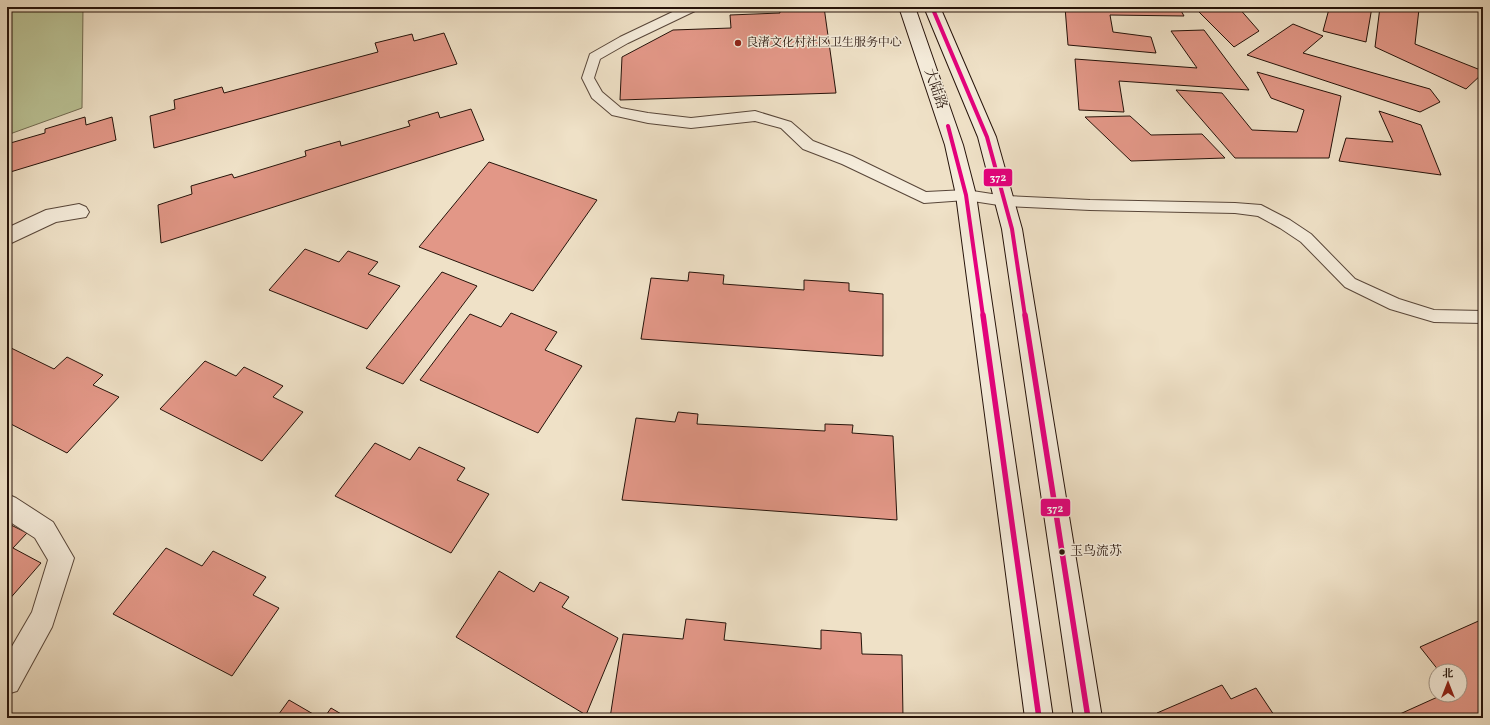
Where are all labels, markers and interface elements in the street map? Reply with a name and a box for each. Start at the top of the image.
place label: 良渚文化村社区卫生服务中心 [746,35,902,51]
marker: 良渚文化村社区卫生服务中心 [733,38,743,48]
street label: 大陆路 [919,66,951,112]
line badge: 372 [983,168,1013,187]
text: 372 [990,171,1007,186]
line badge: 372 [1040,498,1071,517]
text: 372 [1047,502,1064,517]
place label: 玉鸟流苏 [1070,543,1122,561]
marker: 玉鸟流苏 [1057,547,1067,557]
north arrow [1428,663,1468,703]
text: 北 [1443,667,1454,682]

